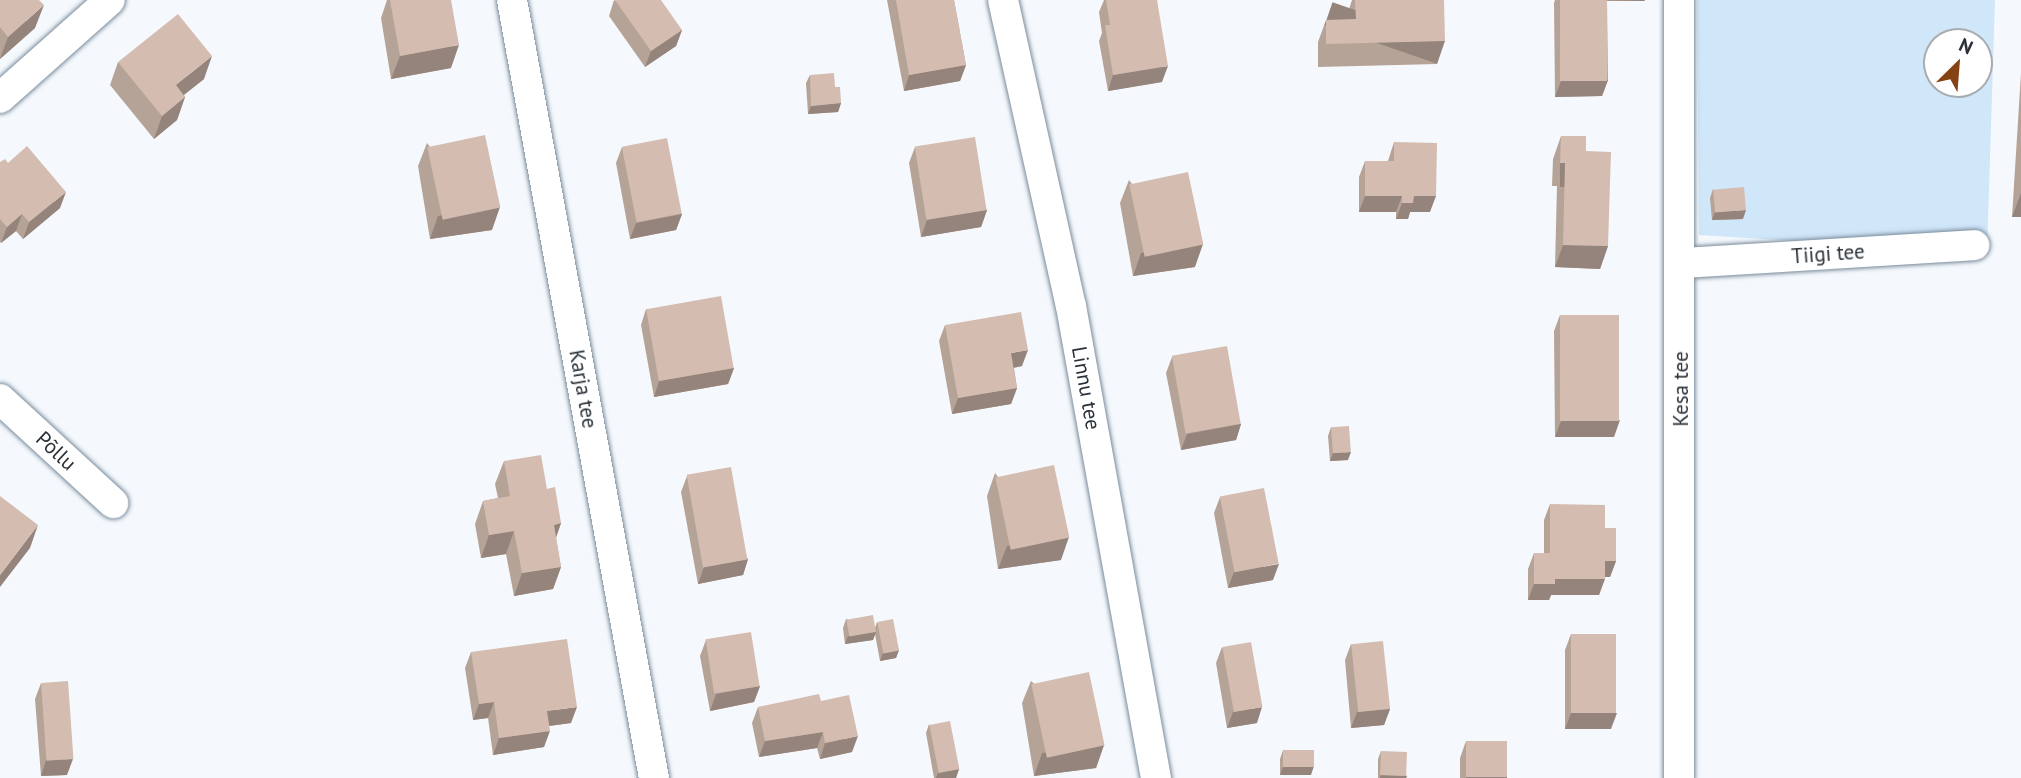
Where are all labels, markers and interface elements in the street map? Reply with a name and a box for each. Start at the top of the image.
north arrow [1923,28,1993,98]
text: N [1955,32,1977,59]
street label: Tiigi tee [1791,239,1865,269]
street label: Linnu tee [1066,344,1106,432]
street label: Karja tee [564,348,602,430]
street label: Kesa tee [1668,351,1694,427]
street label: Põllu [31,426,81,476]

